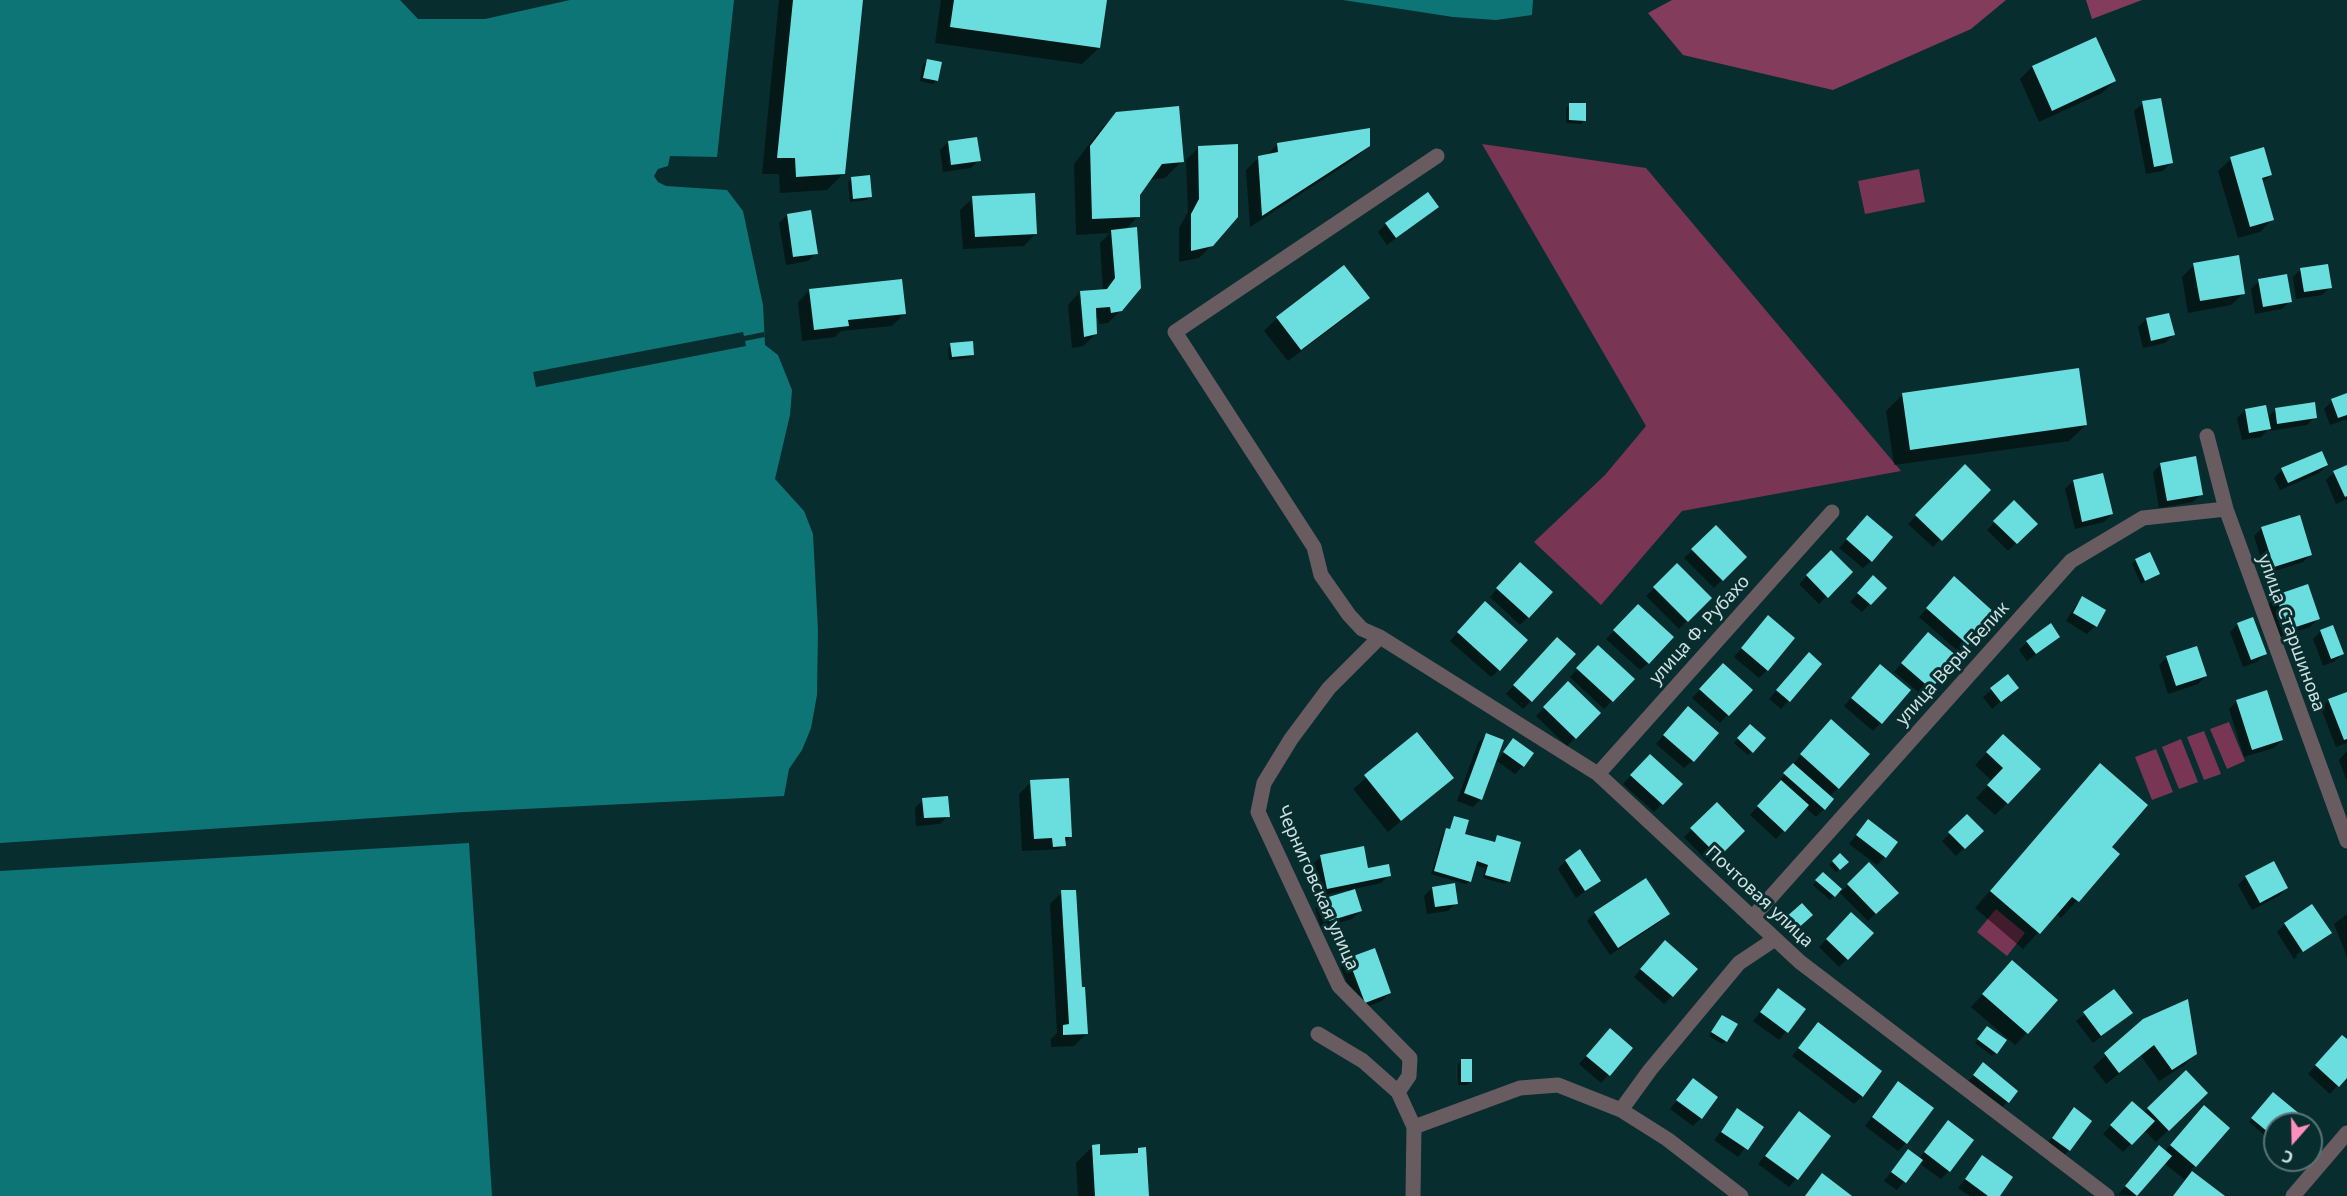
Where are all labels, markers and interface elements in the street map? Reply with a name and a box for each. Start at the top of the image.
street label: улица Старшинова [2253,551,2329,715]
street label: улица Ф. Рубахо [1645,571,1755,689]
street label: улица Веры Белик [1892,598,2014,730]
street label: Черниговская улица [1271,802,1363,974]
street label: Почтовая улица [1701,842,1817,952]
north arrow [2263,1112,2323,1172]
text: С [2279,1145,2296,1169]

